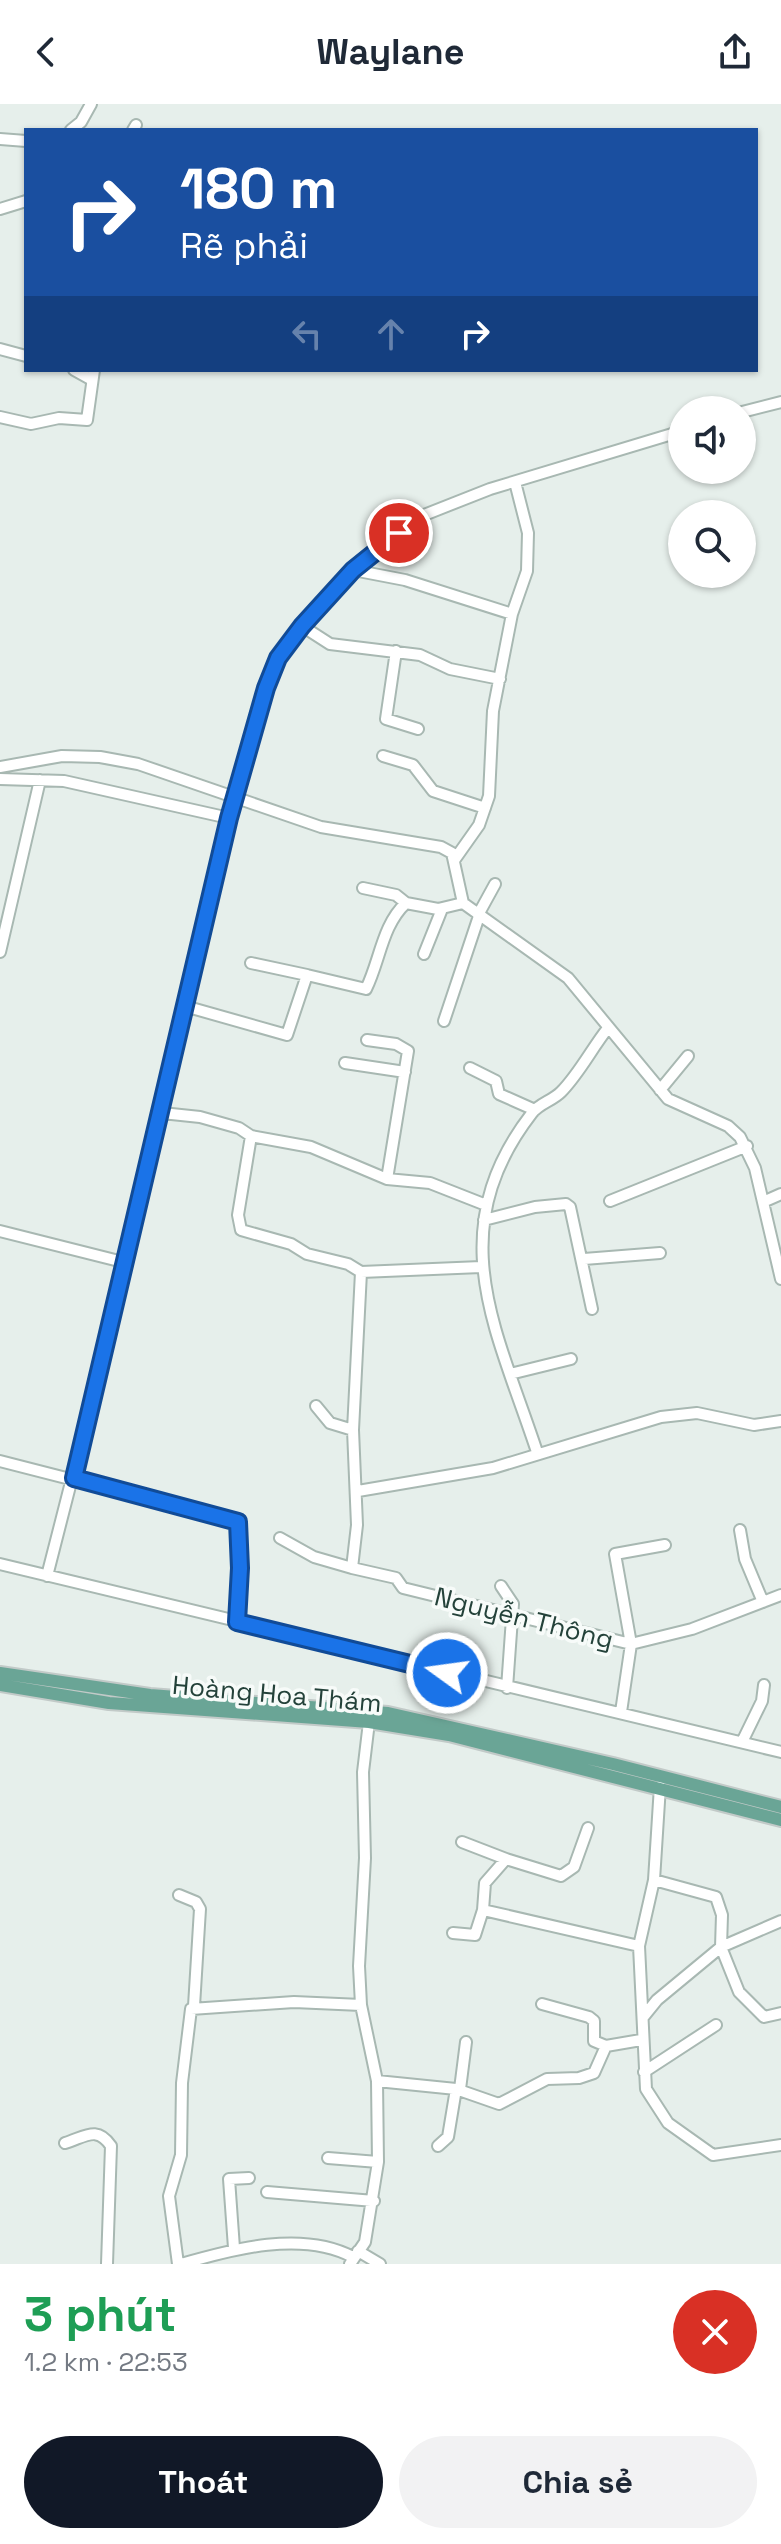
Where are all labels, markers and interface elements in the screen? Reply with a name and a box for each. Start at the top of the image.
text: Waylane [317,29,464,75]
icon: back [24,30,68,74]
icon: share [713,30,757,74]
text: 180 m [180,153,337,224]
icon: right [48,160,152,264]
text: Rẽ phải [180,223,308,269]
icon: left [285,312,329,356]
icon: ahead [369,312,413,356]
icon: right [453,312,497,356]
map controls [668,396,756,588]
button: sound [668,396,756,484]
pin [365,499,433,567]
button: search [668,500,756,588]
icon: arrive [377,511,421,555]
street label: Nguyễn Thông [431,1579,617,1657]
position arrow [405,1631,489,1715]
street label: Hoàng Hoa Thám [171,1668,383,1720]
text: 3 phút [24,2284,177,2345]
button: close [673,2290,757,2374]
text: 1.2 km · 22:53 [24,2345,188,2379]
button: Thoát [24,2436,383,2528]
button: Chia sẻ [399,2436,757,2528]

